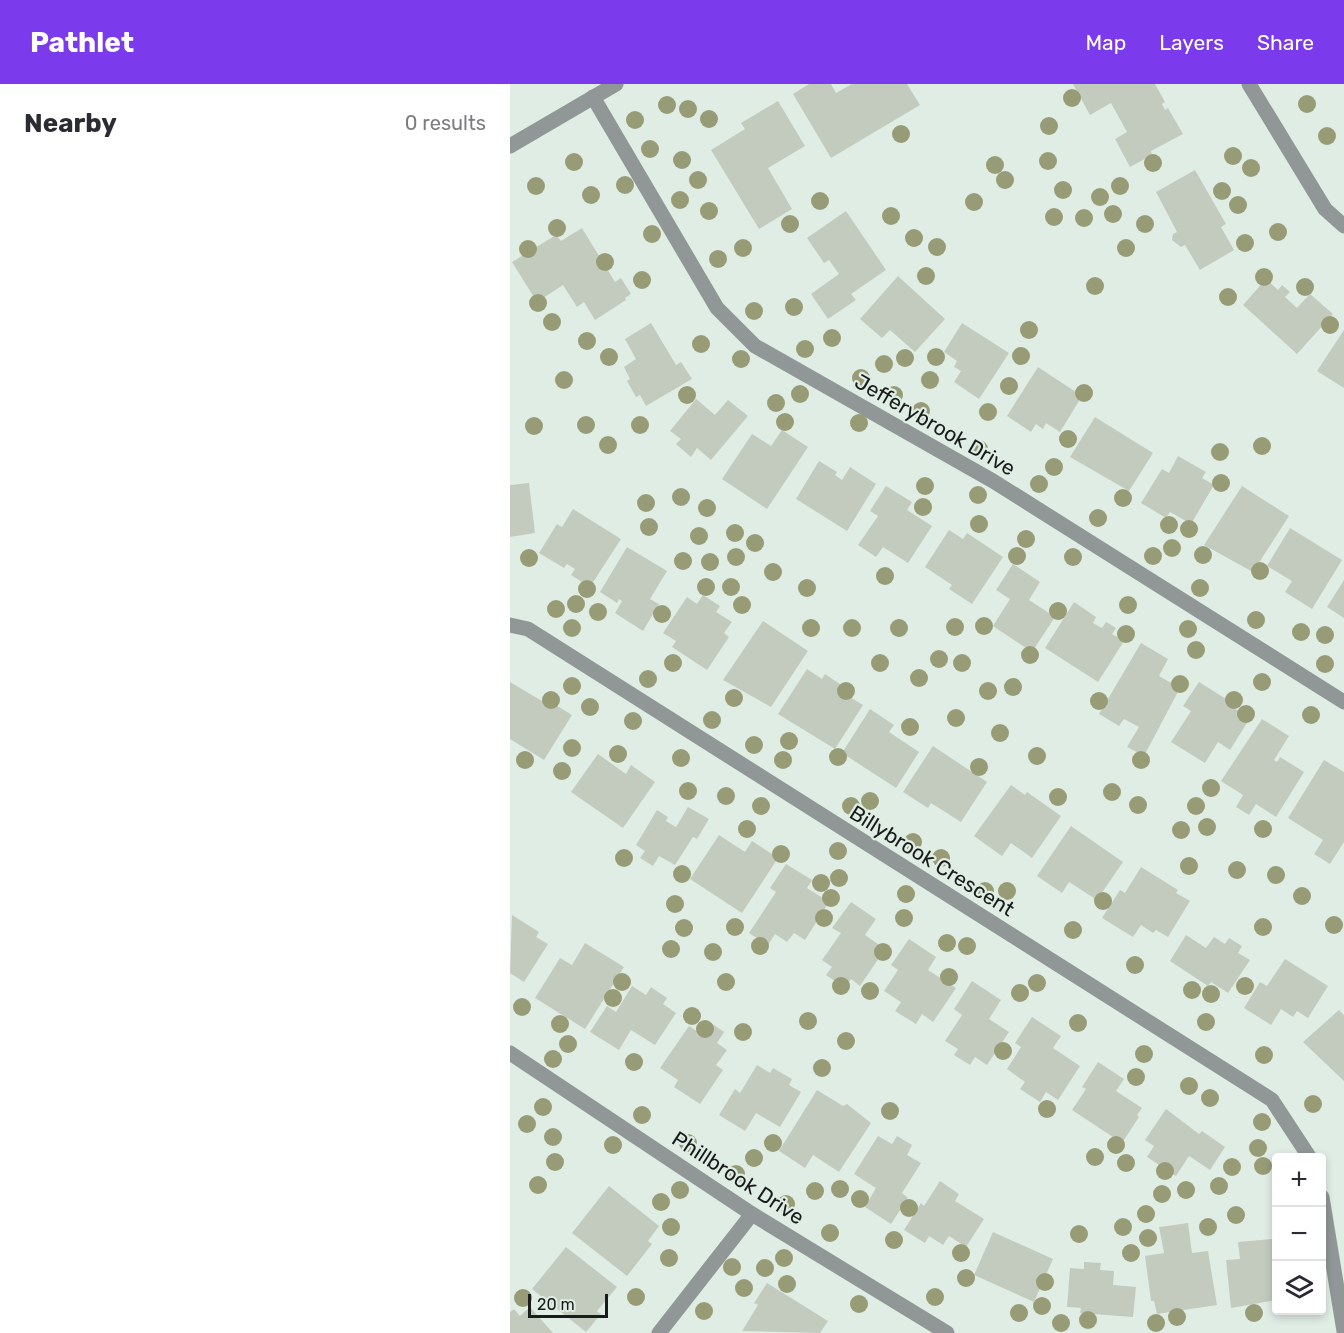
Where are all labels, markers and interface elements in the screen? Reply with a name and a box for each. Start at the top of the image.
text: Pathlet [30,26,134,59]
text: Map [1085,30,1126,55]
text: Layers [1159,30,1224,55]
text: Share [1257,30,1314,55]
text: Nearby [24,108,117,139]
text: 0 results [405,111,486,135]
street label: Jefferybrook Drive [850,368,1020,481]
street label: Billybrook Crescent [845,800,1019,921]
street label: Phillbrook Drive [668,1126,809,1230]
map controls [1272,1153,1326,1315]
button: + [1272,1153,1326,1207]
button: − [1272,1207,1326,1261]
button: layers [1272,1261,1326,1315]
scale bar [528,1291,608,1318]
text: 20 m [537,1295,575,1314]

